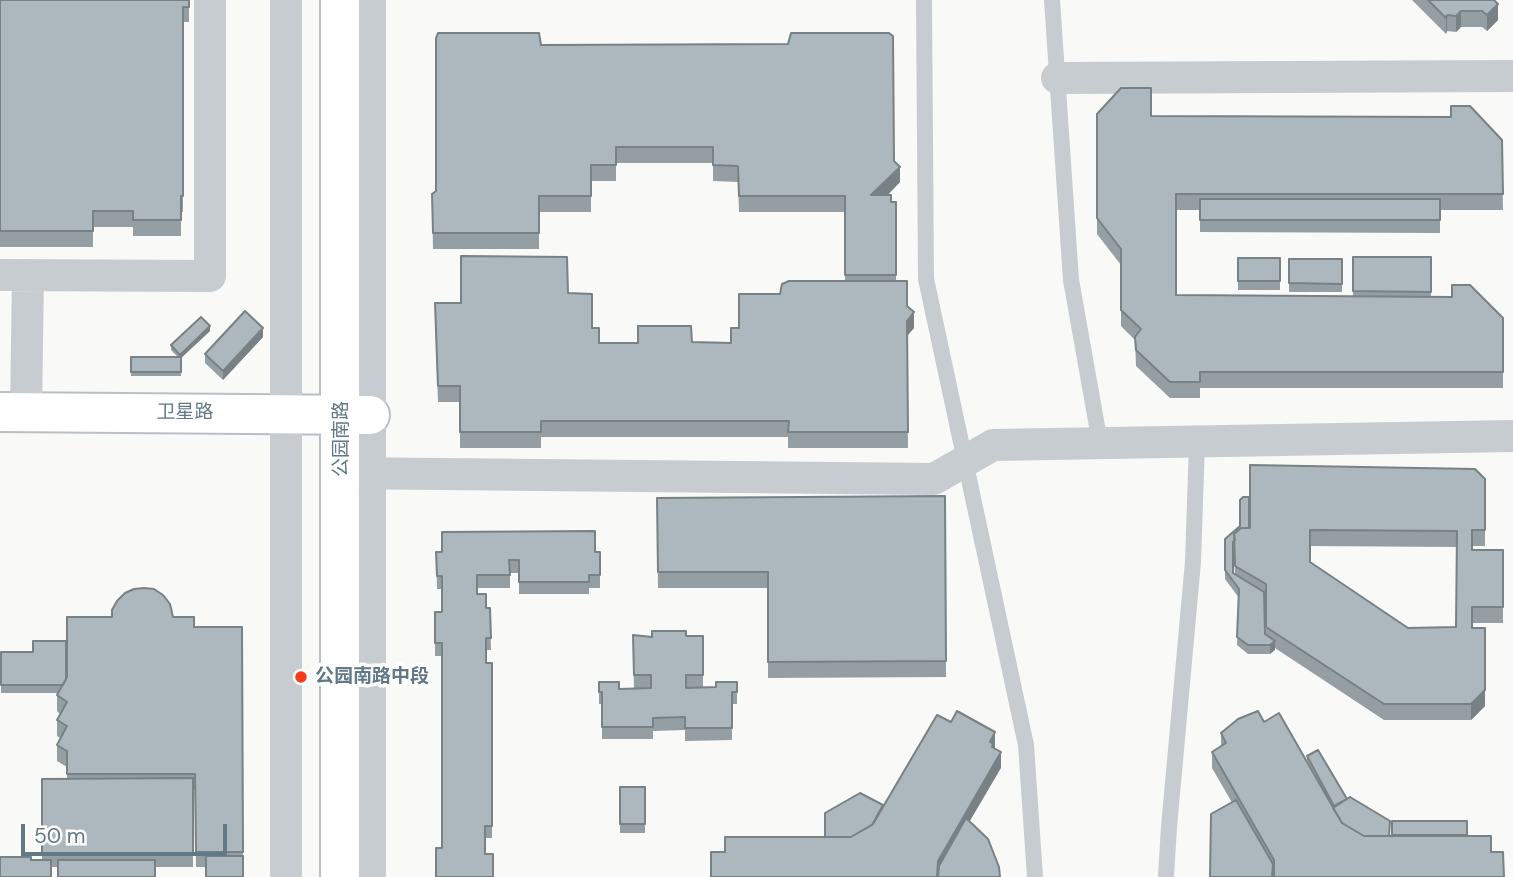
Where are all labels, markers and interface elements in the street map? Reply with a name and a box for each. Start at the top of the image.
street label: 公园南路 [331,401,353,477]
street label: 卫星路 [157,402,213,424]
place label: 公园南路中段 [315,666,429,688]
marker: 公园南路中段 [293,669,309,685]
scale bar [24,810,231,854]
text: 50 m [34,822,85,850]

